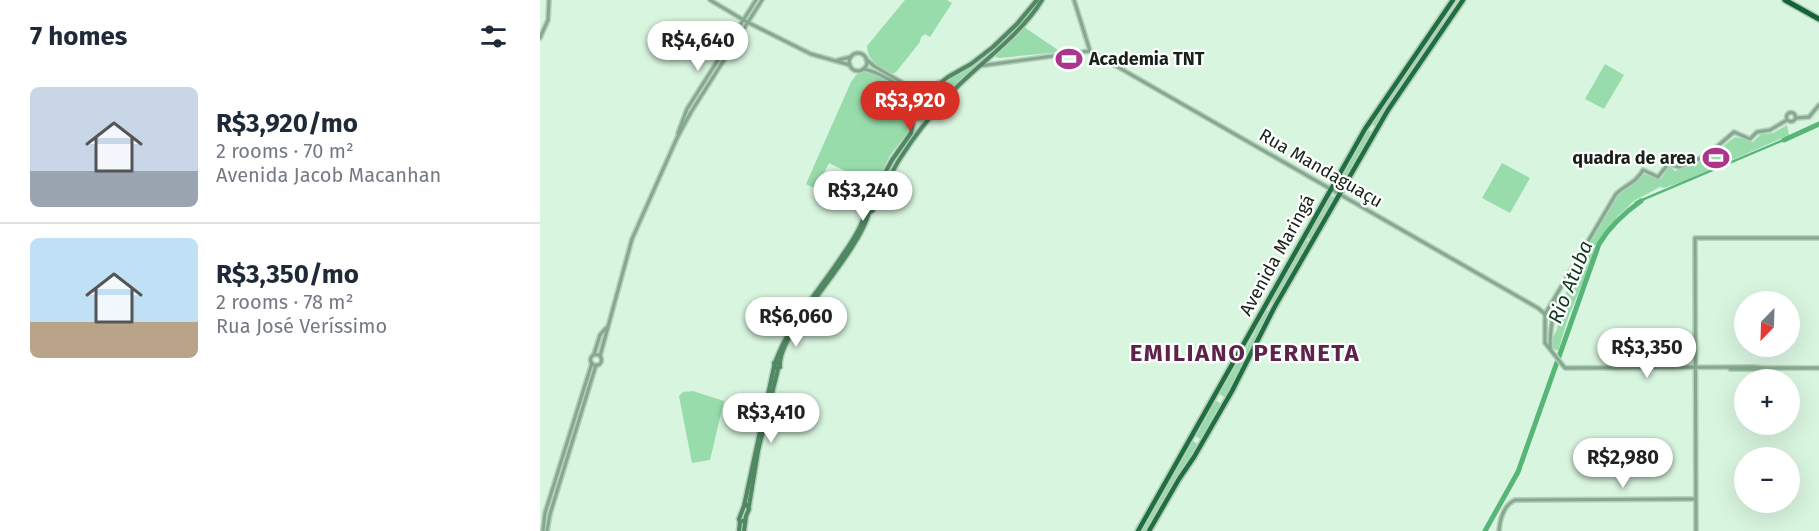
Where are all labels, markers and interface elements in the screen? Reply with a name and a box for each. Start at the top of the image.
icon: filters [477,20,510,53]
text: 7 homes [30,21,127,52]
pin: R$4,640 [643,21,753,72]
text: R$4,640 [661,28,735,52]
sports icon: Academia TNT [1054,44,1084,74]
place label: Academia TNT [1088,48,1205,70]
pin: R$3,920 [855,81,965,132]
text: R$3,920 [875,88,945,112]
text: R$3,920/mo [216,108,358,139]
icon: home [78,111,150,183]
street label: Rua Mandaguaçu [1255,124,1387,212]
text: 2 rooms · 70 m² [216,139,354,163]
sports icon: quadra de area [1701,143,1731,173]
place label: quadra de area [1572,147,1696,169]
text: Avenida Jacob Macanhan [216,163,441,187]
pin: R$3,240 [808,171,918,222]
text: R$3,240 [827,178,899,202]
street label: Avenida Maringá [1235,191,1319,319]
water label: Rio Atuba [1543,237,1597,327]
text: R$3,350/mo [216,259,359,290]
icon: home [78,262,150,334]
text: 2 rooms · 78 m² [216,290,353,314]
north arrow [1734,291,1800,357]
map controls [1734,291,1800,513]
pin: R$6,060 [741,297,851,348]
text: R$6,060 [759,304,833,328]
text: Rua José Veríssimo [216,314,387,338]
pin: R$3,350 [1592,328,1702,379]
text: R$3,350 [1611,335,1683,359]
district label: EMILIANO PERNETA [1130,339,1360,367]
button: + [1734,369,1800,435]
pin: R$3,410 [716,393,826,444]
text: R$3,410 [737,400,805,424]
pin: R$2,980 [1568,438,1678,489]
text: R$2,980 [1587,445,1659,469]
button: − [1734,447,1800,513]

